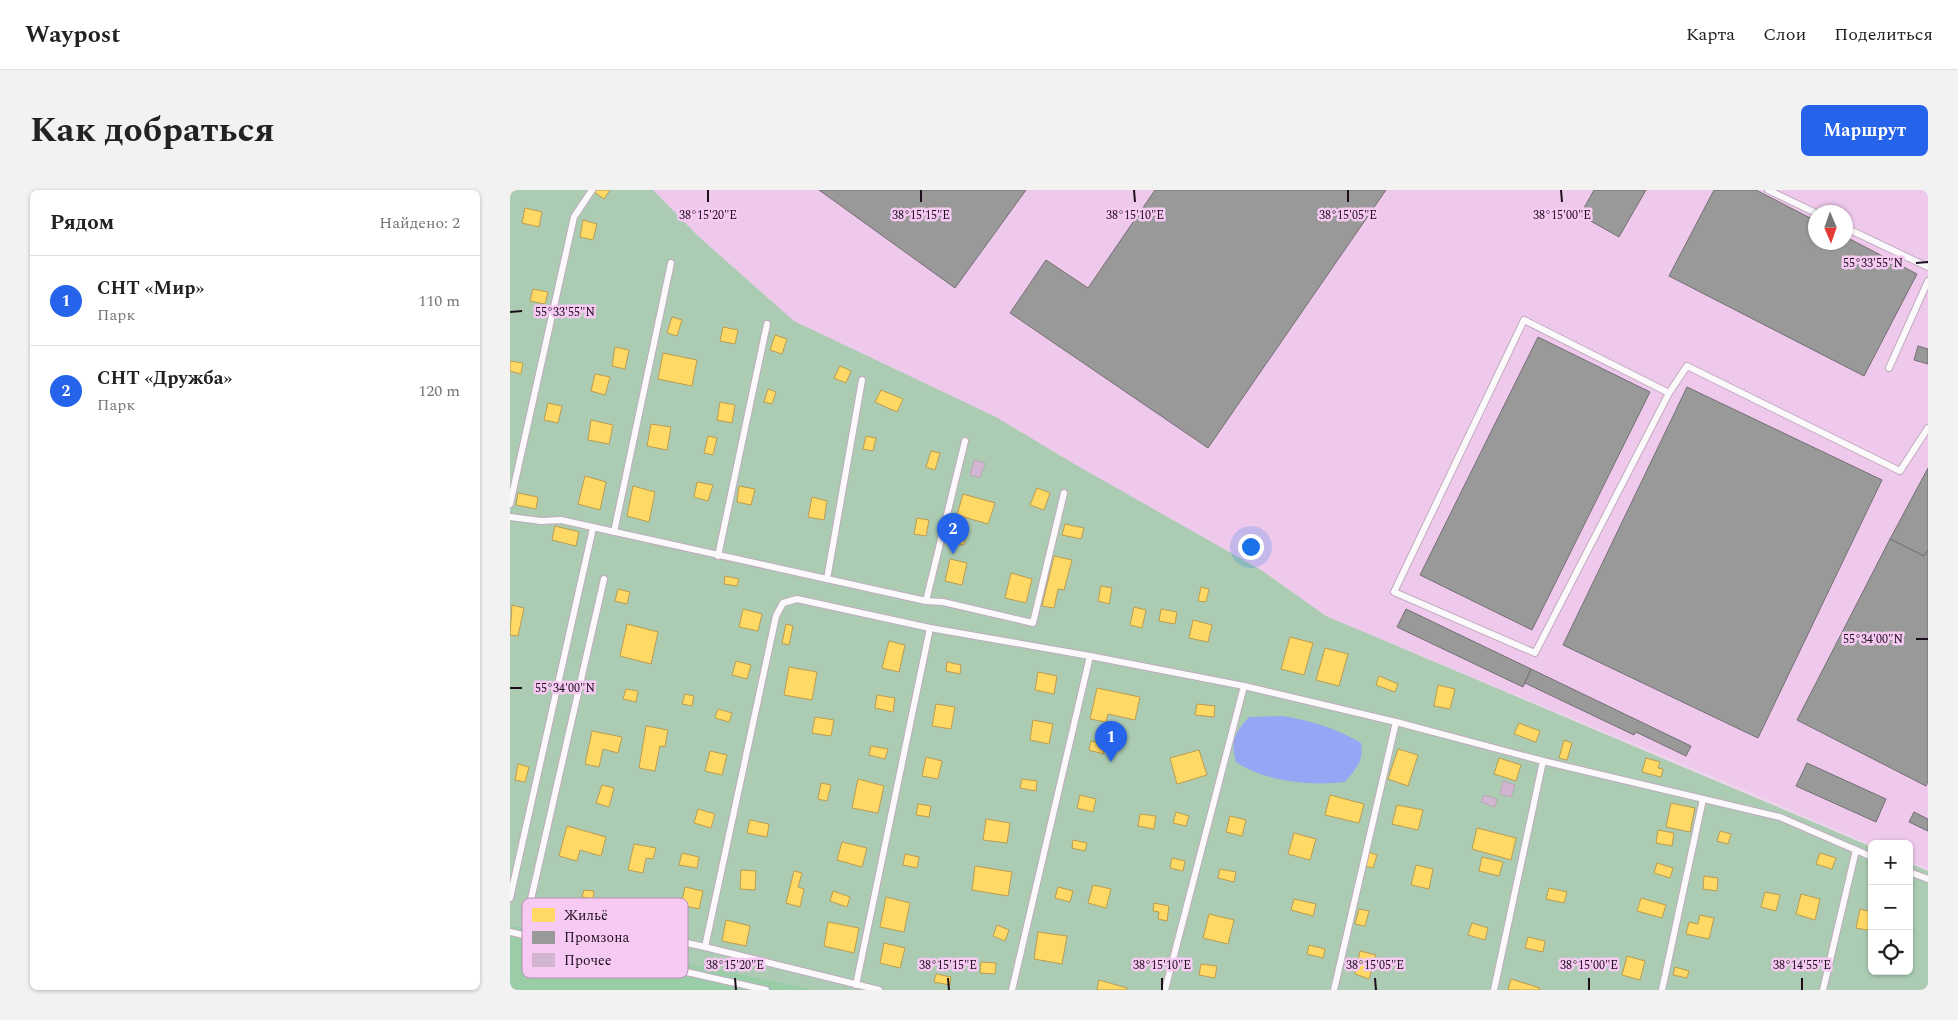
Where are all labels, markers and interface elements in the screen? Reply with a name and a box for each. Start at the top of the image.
text: Waypost [25,17,121,53]
text: Карта [1686,21,1735,48]
text: Слои [1763,21,1806,48]
text: Поделиться [1834,21,1933,48]
text: Как добраться [30,104,275,157]
button: Маршрут [1801,105,1928,156]
north arrow [1808,205,1853,250]
text: 38°15'20"E [679,206,737,225]
text: 38°15'15"E [892,206,950,225]
text: 38°15'10"E [1106,206,1164,225]
text: 38°15'05"E [1319,206,1377,225]
text: 38°15'00"E [1533,206,1591,225]
text: Рядом [50,207,114,239]
text: Найдено: 2 [379,211,460,235]
text: 55°33'55"N [1843,254,1903,273]
text: СНТ «Мир» [97,274,204,303]
text: 1 [62,289,70,313]
text: 110 m [418,289,460,313]
text: Парк [97,303,135,327]
text: 55°33'55"N [535,303,595,322]
text: СНТ «Дружба» [97,364,232,393]
text: 2 [62,379,70,403]
text: 120 m [418,379,460,403]
text: Парк [97,393,135,417]
pin: 2 [937,513,969,554]
your location [1238,534,1264,560]
text: 55°34'00"N [1843,630,1903,649]
text: 55°34'00"N [535,679,595,698]
pin: 1 [1095,721,1127,762]
map controls [1868,840,1913,975]
button: + [1868,840,1913,885]
button: − [1868,885,1913,930]
legend [522,898,688,978]
text: Жильё [564,905,608,926]
text: Промзона [564,927,629,948]
button: locate [1868,930,1913,975]
text: Прочее [564,950,612,971]
text: 38°15'20"E [706,956,764,975]
text: 38°15'15"E [919,956,977,975]
text: 38°15'10"E [1133,956,1191,975]
text: 38°15'05"E [1346,956,1404,975]
text: 38°15'00"E [1560,956,1618,975]
text: 38°14'55"E [1773,956,1831,975]

